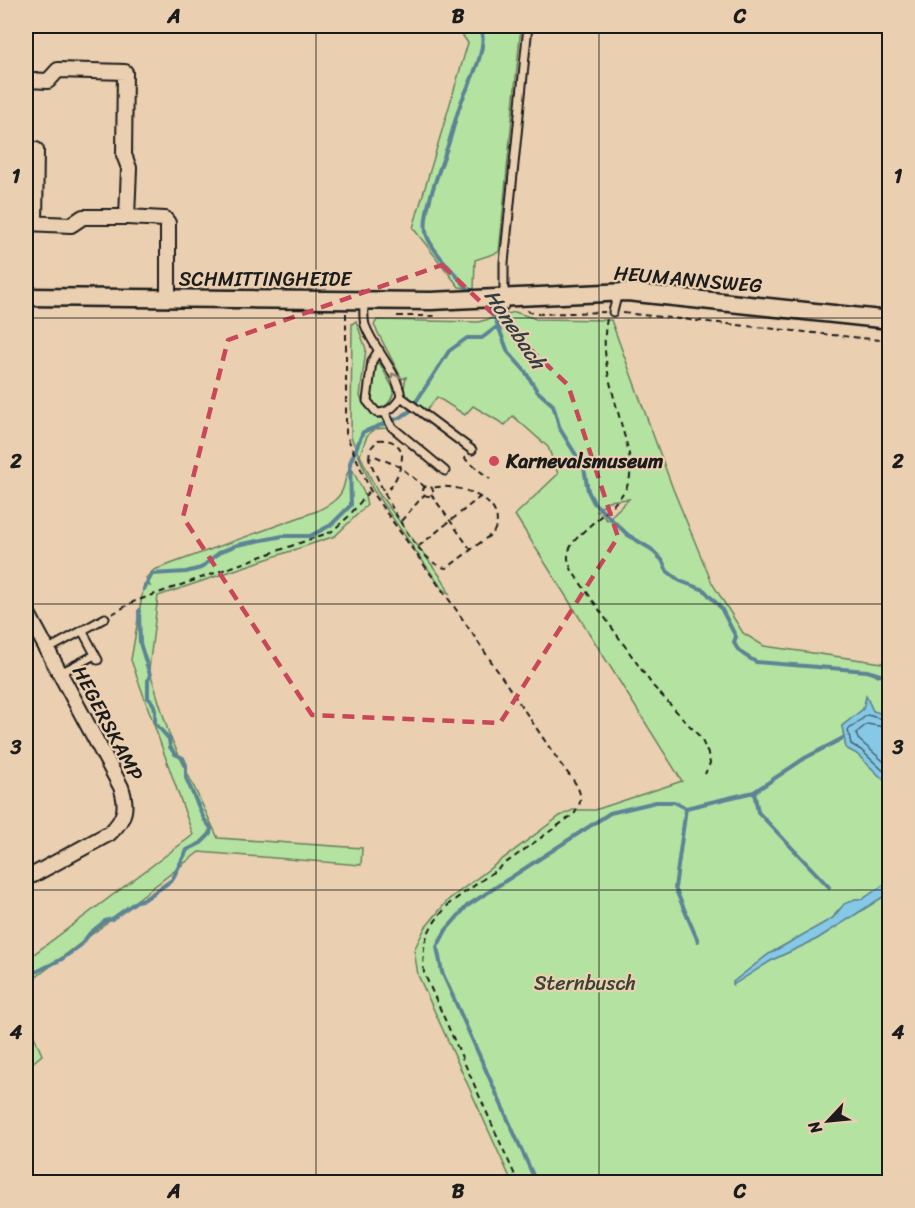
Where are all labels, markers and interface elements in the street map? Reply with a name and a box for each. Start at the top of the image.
text: A [166,0,181,34]
text: B [452,0,465,34]
text: C [733,0,747,34]
text: 1 [12,159,21,194]
text: 1 [894,159,903,194]
street label: HEUMANNSWEG [612,256,764,303]
street label: SCHMITTINGHEIDE [179,262,353,297]
water label: Honebach [474,281,557,379]
one-way arrow [390,373,401,383]
text: 2 [9,444,22,479]
place label: Karnevalsmuseum [505,444,663,479]
text: 2 [891,444,904,479]
marker: Karnevalsmuseum [487,454,501,468]
street label: HEGERSKAMP [62,659,153,787]
text: 3 [10,730,22,765]
text: 3 [892,730,904,765]
park label: Sternbusch [534,966,636,1001]
text: 4 [9,1015,23,1050]
text: 4 [891,1015,905,1050]
north arrow [798,1091,858,1151]
text: N [799,1115,831,1140]
text: A [166,1174,181,1208]
text: B [452,1174,465,1208]
text: C [733,1174,747,1208]

